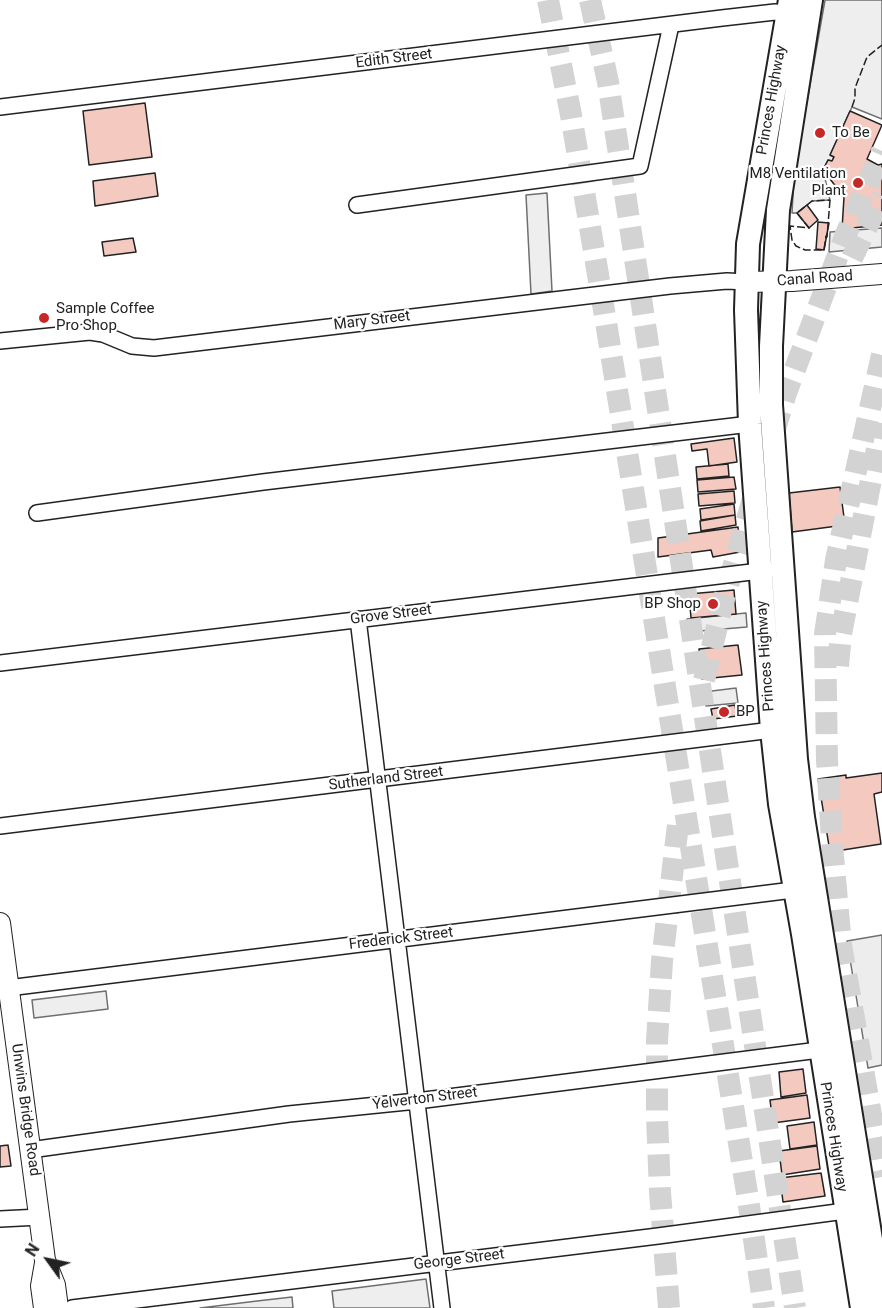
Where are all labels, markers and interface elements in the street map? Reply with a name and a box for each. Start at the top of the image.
street label: Princes Highway [753,44,791,156]
street label: Edith Street [355,45,433,73]
place label: To Be [832,124,870,142]
marker: To Be [813,126,827,140]
place label: M8 Ventilation Plant [750,165,846,200]
marker: M8 Ventilation Plant [851,176,865,190]
street label: Canal Road [776,267,854,291]
place label: Sample Coffee Pro Shop [56,300,154,335]
street label: Mary Street [333,307,411,335]
marker: Sample Coffee Pro Shop [37,311,51,325]
place label: BP Shop [644,595,701,613]
marker: BP Shop [706,597,720,611]
street label: Princes Highway [753,600,779,712]
street label: Grove Street [349,601,433,629]
place label: BP [736,703,755,721]
marker: BP [717,705,731,719]
street label: Sutherland Street [328,763,444,795]
street label: Frederick Street [348,924,454,954]
street label: Unwins Bridge Road [7,1043,43,1177]
street label: Princes Highway [815,1081,851,1193]
street label: Yelverton Street [371,1084,479,1114]
north arrow [18,1230,78,1290]
text: N [21,1240,44,1260]
street label: George Street [413,1246,505,1274]

